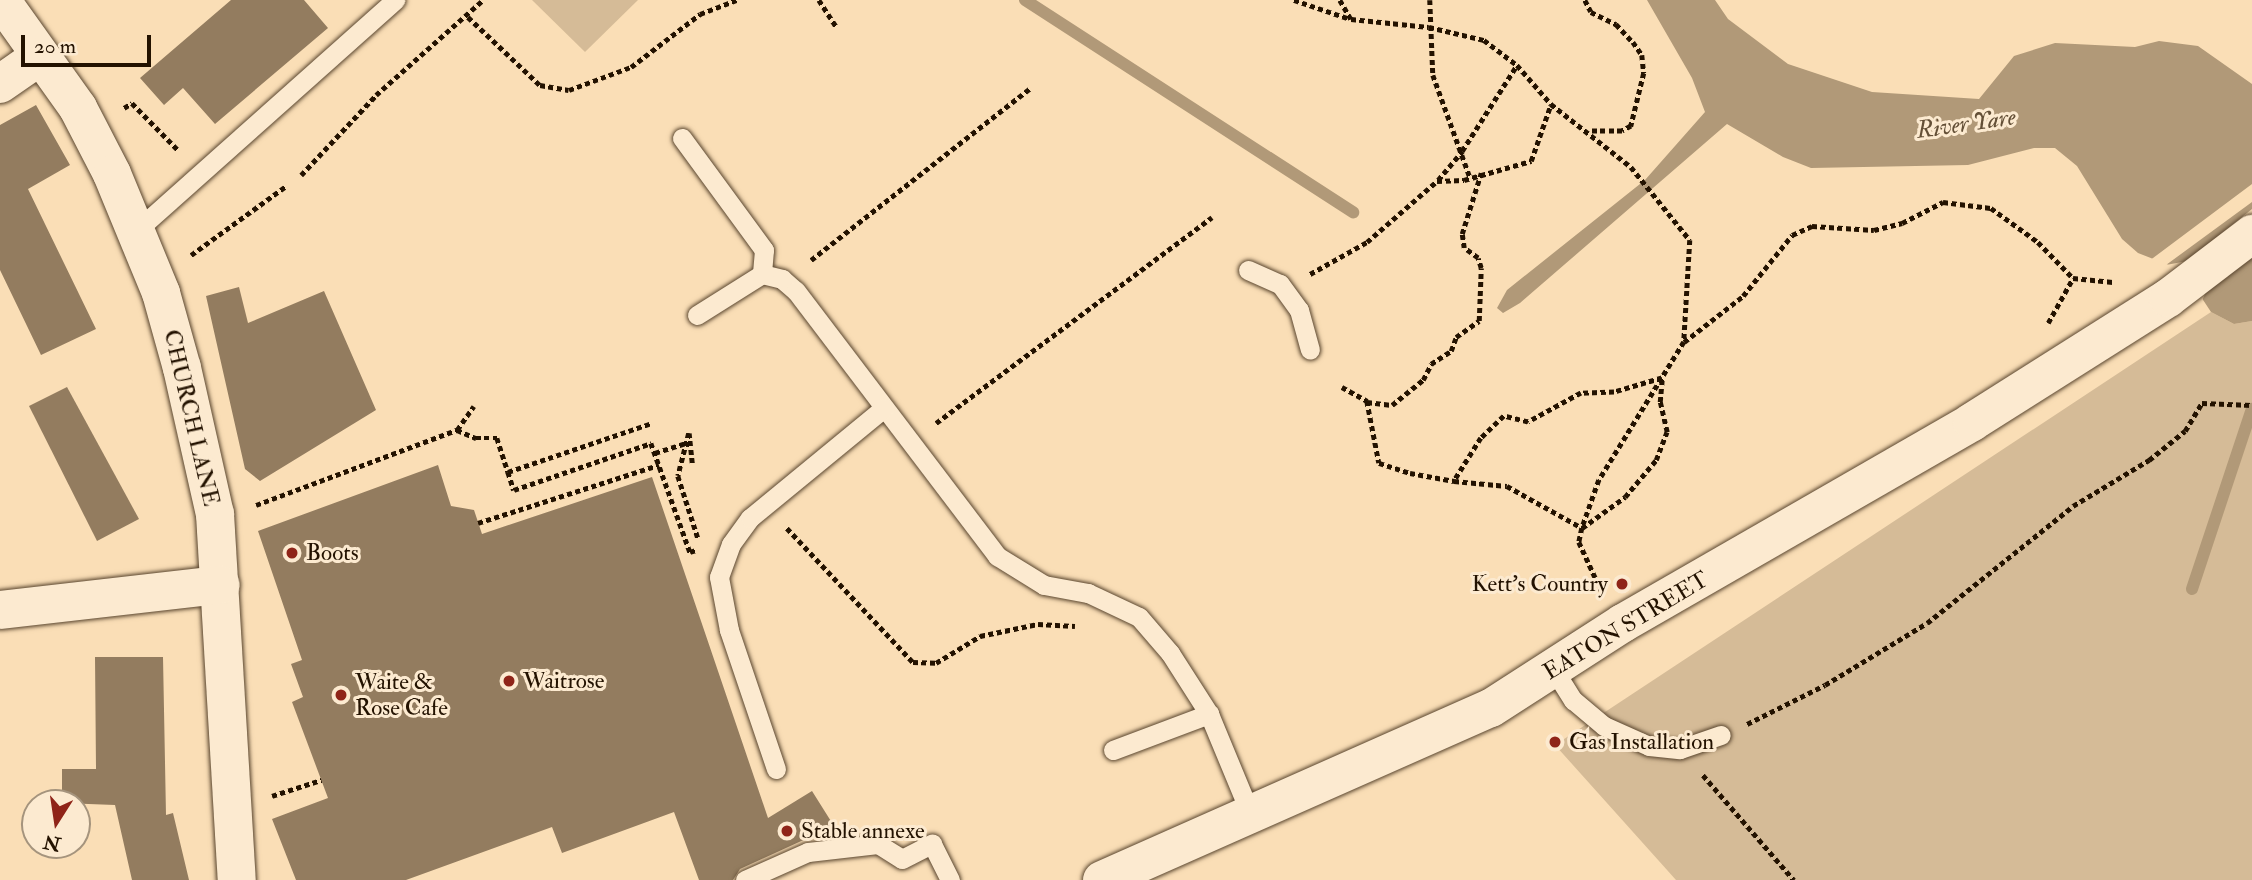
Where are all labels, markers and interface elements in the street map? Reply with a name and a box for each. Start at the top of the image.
scale bar [24,21,154,65]
text: 20 m [34,33,76,60]
water label: River Yare [1915,103,2017,145]
street label: CHURCH LANE [157,327,225,509]
place label: Boots [306,539,359,567]
marker: Boots [284,545,300,561]
street label: EATON STREET [1538,566,1714,686]
place label: Kett's Country [1472,570,1608,598]
marker: Kett's Country [1614,576,1630,592]
place label: Waitrose [523,667,604,695]
place label: Waite & Rose Cafe [355,668,448,722]
marker: Waitrose [501,673,517,689]
marker: Waite & Rose Cafe [333,687,349,703]
place label: Gas Installation [1569,728,1714,756]
marker: Gas Installation [1547,734,1563,750]
north arrow [21,789,91,859]
place label: Stable annexe [801,817,925,845]
marker: Stable annexe [779,823,795,839]
text: N [41,829,63,856]

